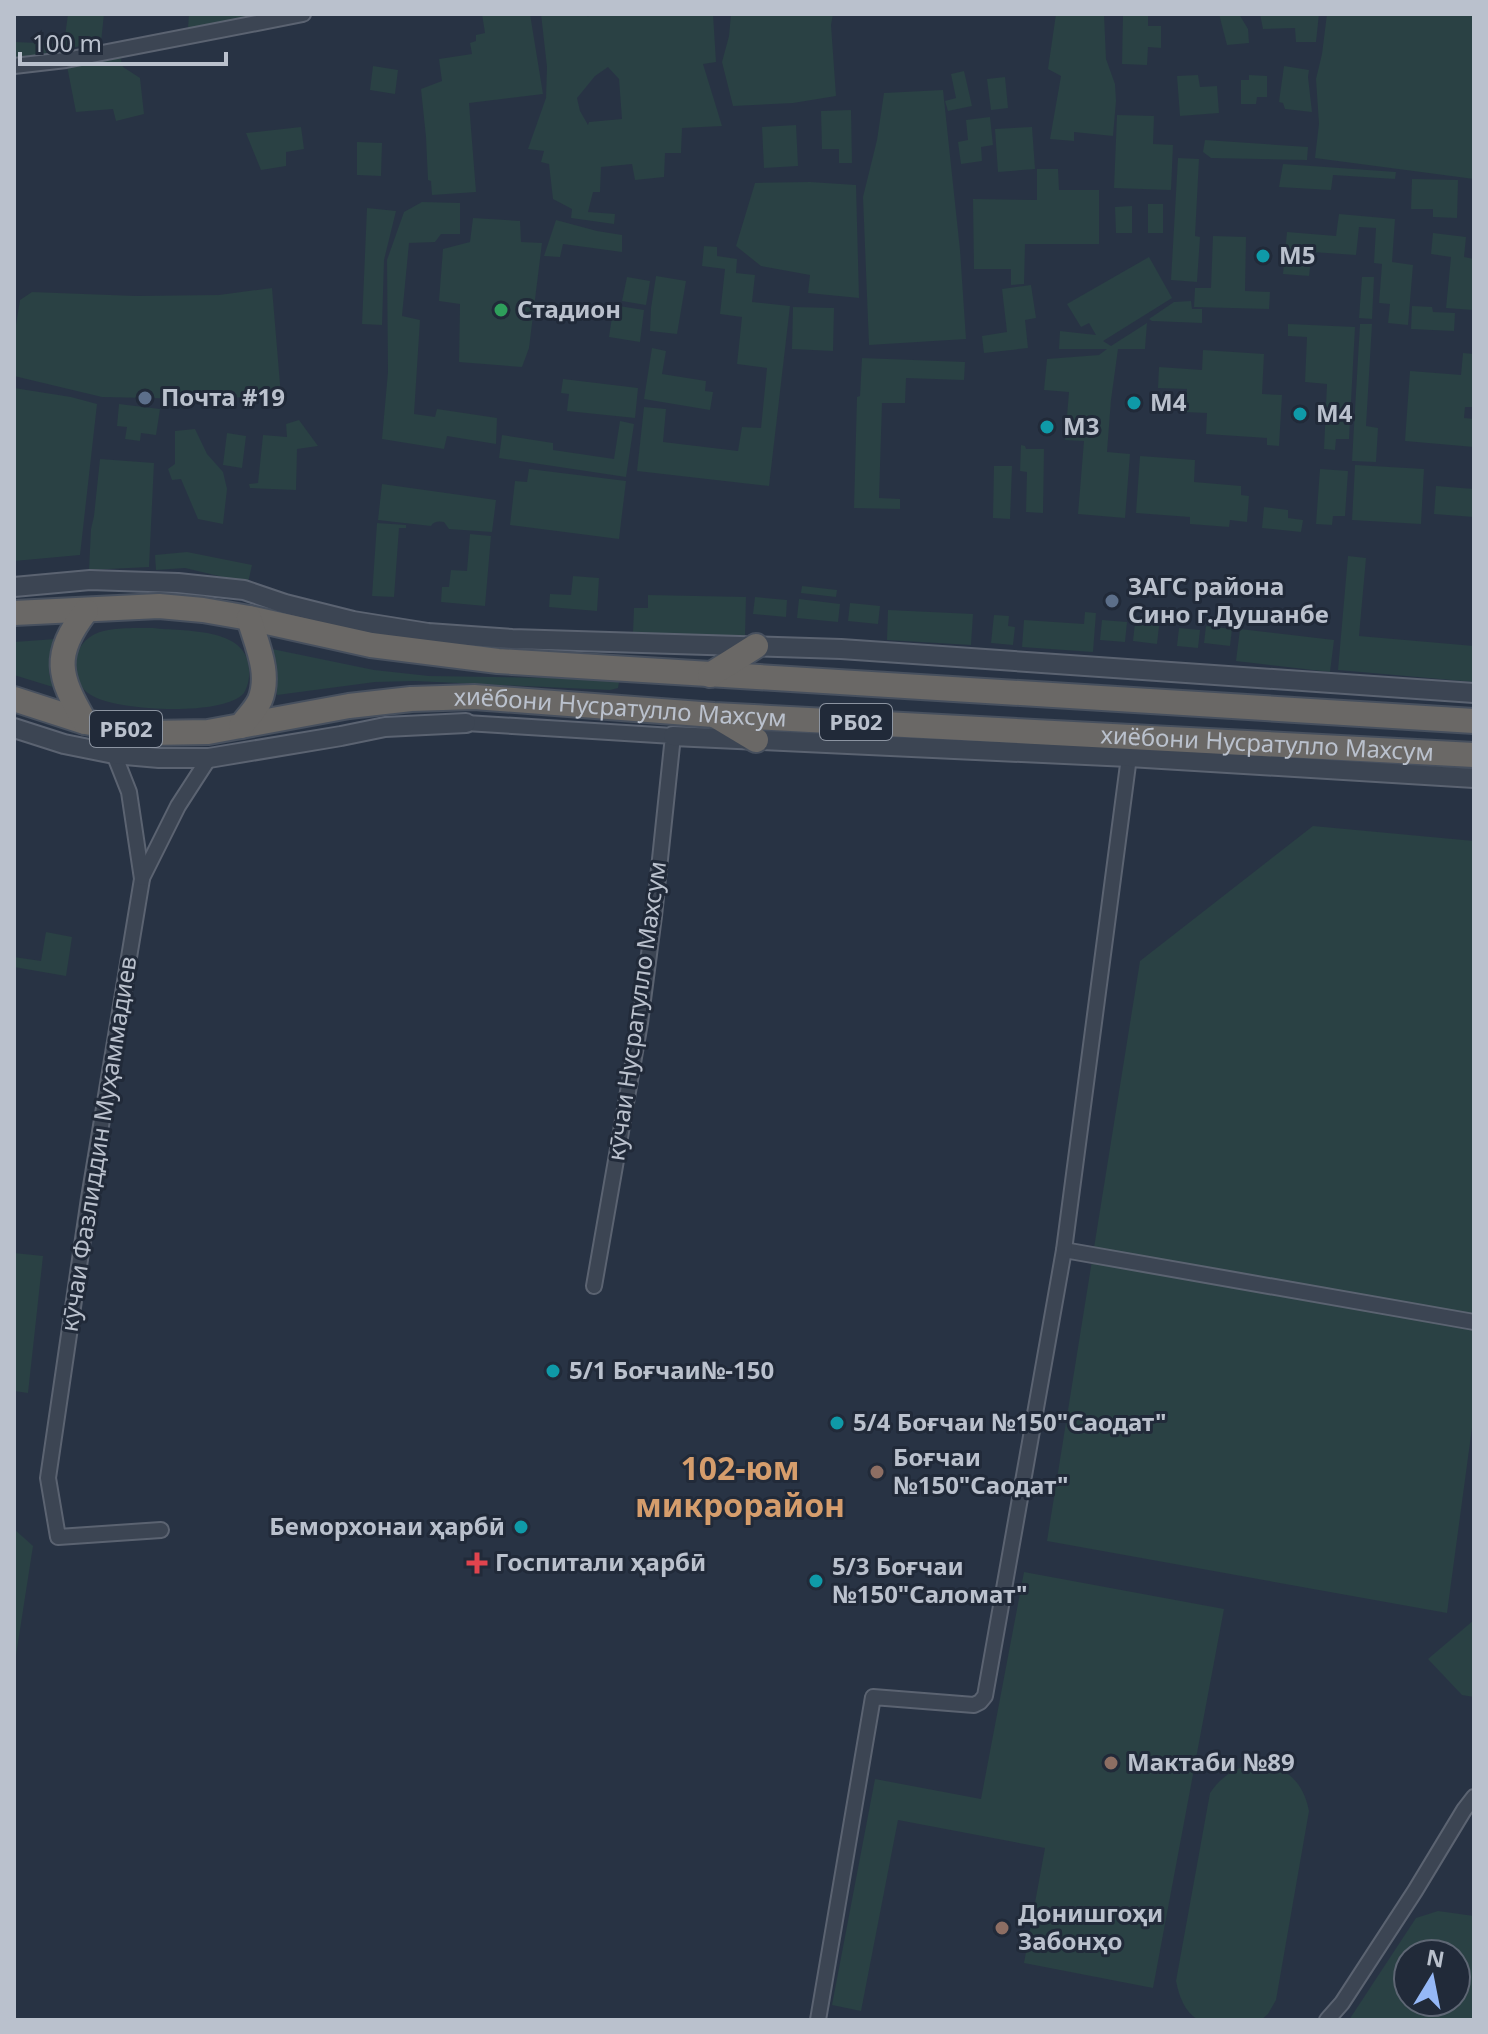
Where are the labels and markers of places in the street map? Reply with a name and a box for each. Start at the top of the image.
place label: М5 [1279,238,1315,271]
marker: М5 [1254,247,1272,265]
place label: Стадион [517,292,621,325]
marker: Стадион [492,301,510,319]
place label: Почта #19 [161,380,285,413]
place label: M4 [1150,385,1187,418]
marker: Почта #19 [136,389,154,407]
marker: M4 [1125,394,1143,412]
place label: М4 [1316,396,1353,429]
marker: М4 [1291,405,1309,423]
place label: M3 [1063,409,1099,442]
marker: M3 [1038,418,1056,436]
place label: ЗАГС района Сино г.Душанбе [1128,569,1329,630]
marker: ЗАГС района Сино г.Душанбе [1103,592,1121,610]
place label: 5/1 Боғчаи№-150 [569,1353,774,1386]
marker: 5/1 Боғчаи№-150 [544,1362,562,1380]
place label: 5/4 Боғчаи №150"Саодат" [853,1405,1166,1438]
marker: 5/4 Боғчаи №150"Саодат" [828,1414,846,1432]
place label: Боғчаи №150"Саодат" [893,1440,1069,1501]
marker: Боғчаи №150"Саодат" [868,1463,886,1481]
place label: Беморхонаи ҳарбӣ [269,1509,505,1542]
marker: Беморхонаи ҳарбӣ [512,1518,530,1536]
place label: Госпитали ҳарбӣ [495,1545,706,1578]
place label: 5/3 Боғчаи №150"Саломат" [832,1549,1027,1610]
marker: Госпитали ҳарбӣ [466,1552,488,1574]
marker: 5/3 Боғчаи №150"Саломат" [807,1572,825,1590]
place label: Мактаби №89 [1127,1745,1295,1778]
marker: Мактаби №89 [1102,1754,1120,1772]
place label: Донишгоҳи Забонҳо [1018,1896,1163,1957]
marker: Донишгоҳи Забонҳо [993,1919,1011,1937]

